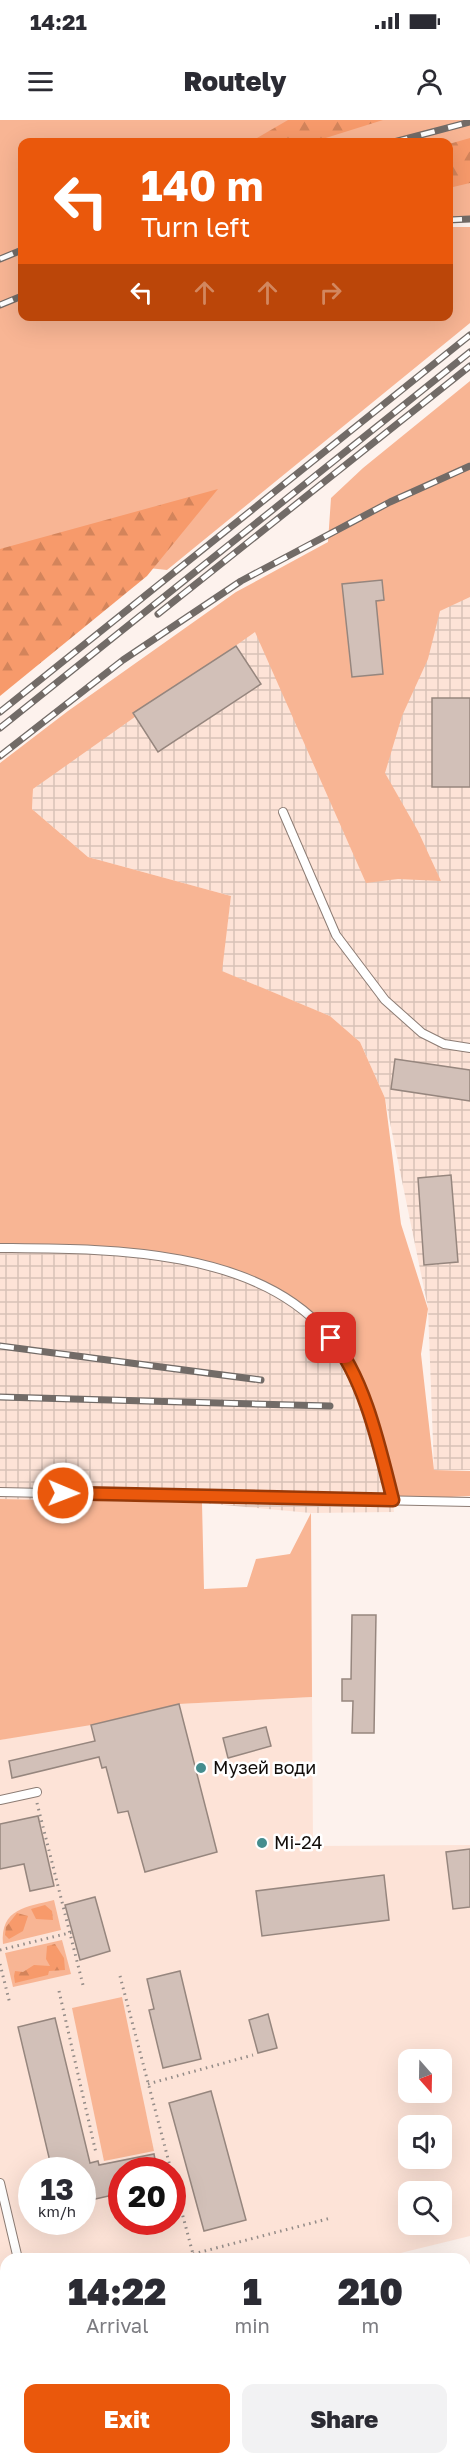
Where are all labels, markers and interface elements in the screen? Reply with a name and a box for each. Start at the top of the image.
text: 14:21 [30,8,87,35]
icon: menu [24,65,57,98]
text: Routely [183,65,287,97]
icon: person [413,65,446,98]
text: 140 m [141,160,263,210]
icon: left [42,162,120,240]
text: Turn left [141,211,250,243]
icon: left [125,276,158,309]
icon: ahead [188,276,221,309]
icon: ahead [251,276,284,309]
icon: right [314,276,347,309]
pin [305,1312,356,1363]
icon: arrive [314,1321,347,1354]
position arrow [31,1461,95,1525]
place label: Музей води [213,1756,316,1778]
marker: Музей води [194,1761,208,1775]
place label: Мі-24 [274,1831,323,1853]
marker: Мі-24 [255,1836,269,1850]
north arrow [398,2049,452,2103]
map controls [398,2049,452,2235]
button: sound [398,2115,452,2169]
speed limit sign: 20 [108,2157,186,2235]
text: 13 [40,2171,74,2207]
button: search [398,2181,452,2235]
text: km/h [38,2202,76,2220]
text: 14:22 [68,2270,166,2313]
text: 1 [243,2270,262,2313]
text: 210 [338,2270,403,2313]
text: Arrival [86,2313,149,2337]
text: min [234,2313,270,2337]
text: m [362,2313,379,2337]
button: Exit [24,2384,230,2453]
button: Share [242,2384,447,2453]

